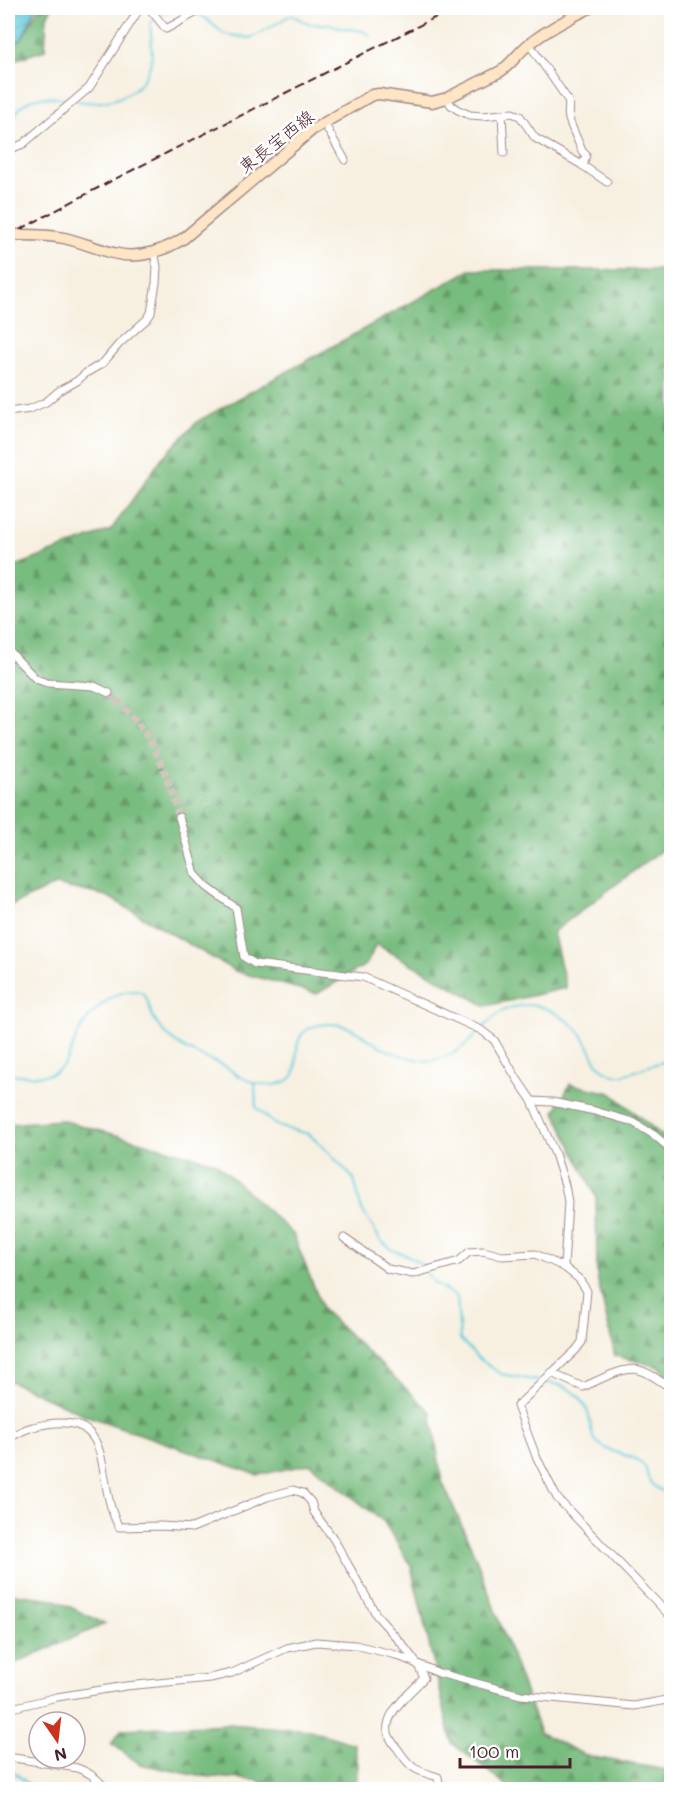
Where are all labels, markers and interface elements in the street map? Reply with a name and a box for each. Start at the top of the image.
street label: 東長宝西線 [233,104,319,178]
north arrow [27,1710,87,1770]
scale bar [460,1731,570,1769]
text: 100 m [469,1739,519,1763]
text: N [52,1743,69,1767]

